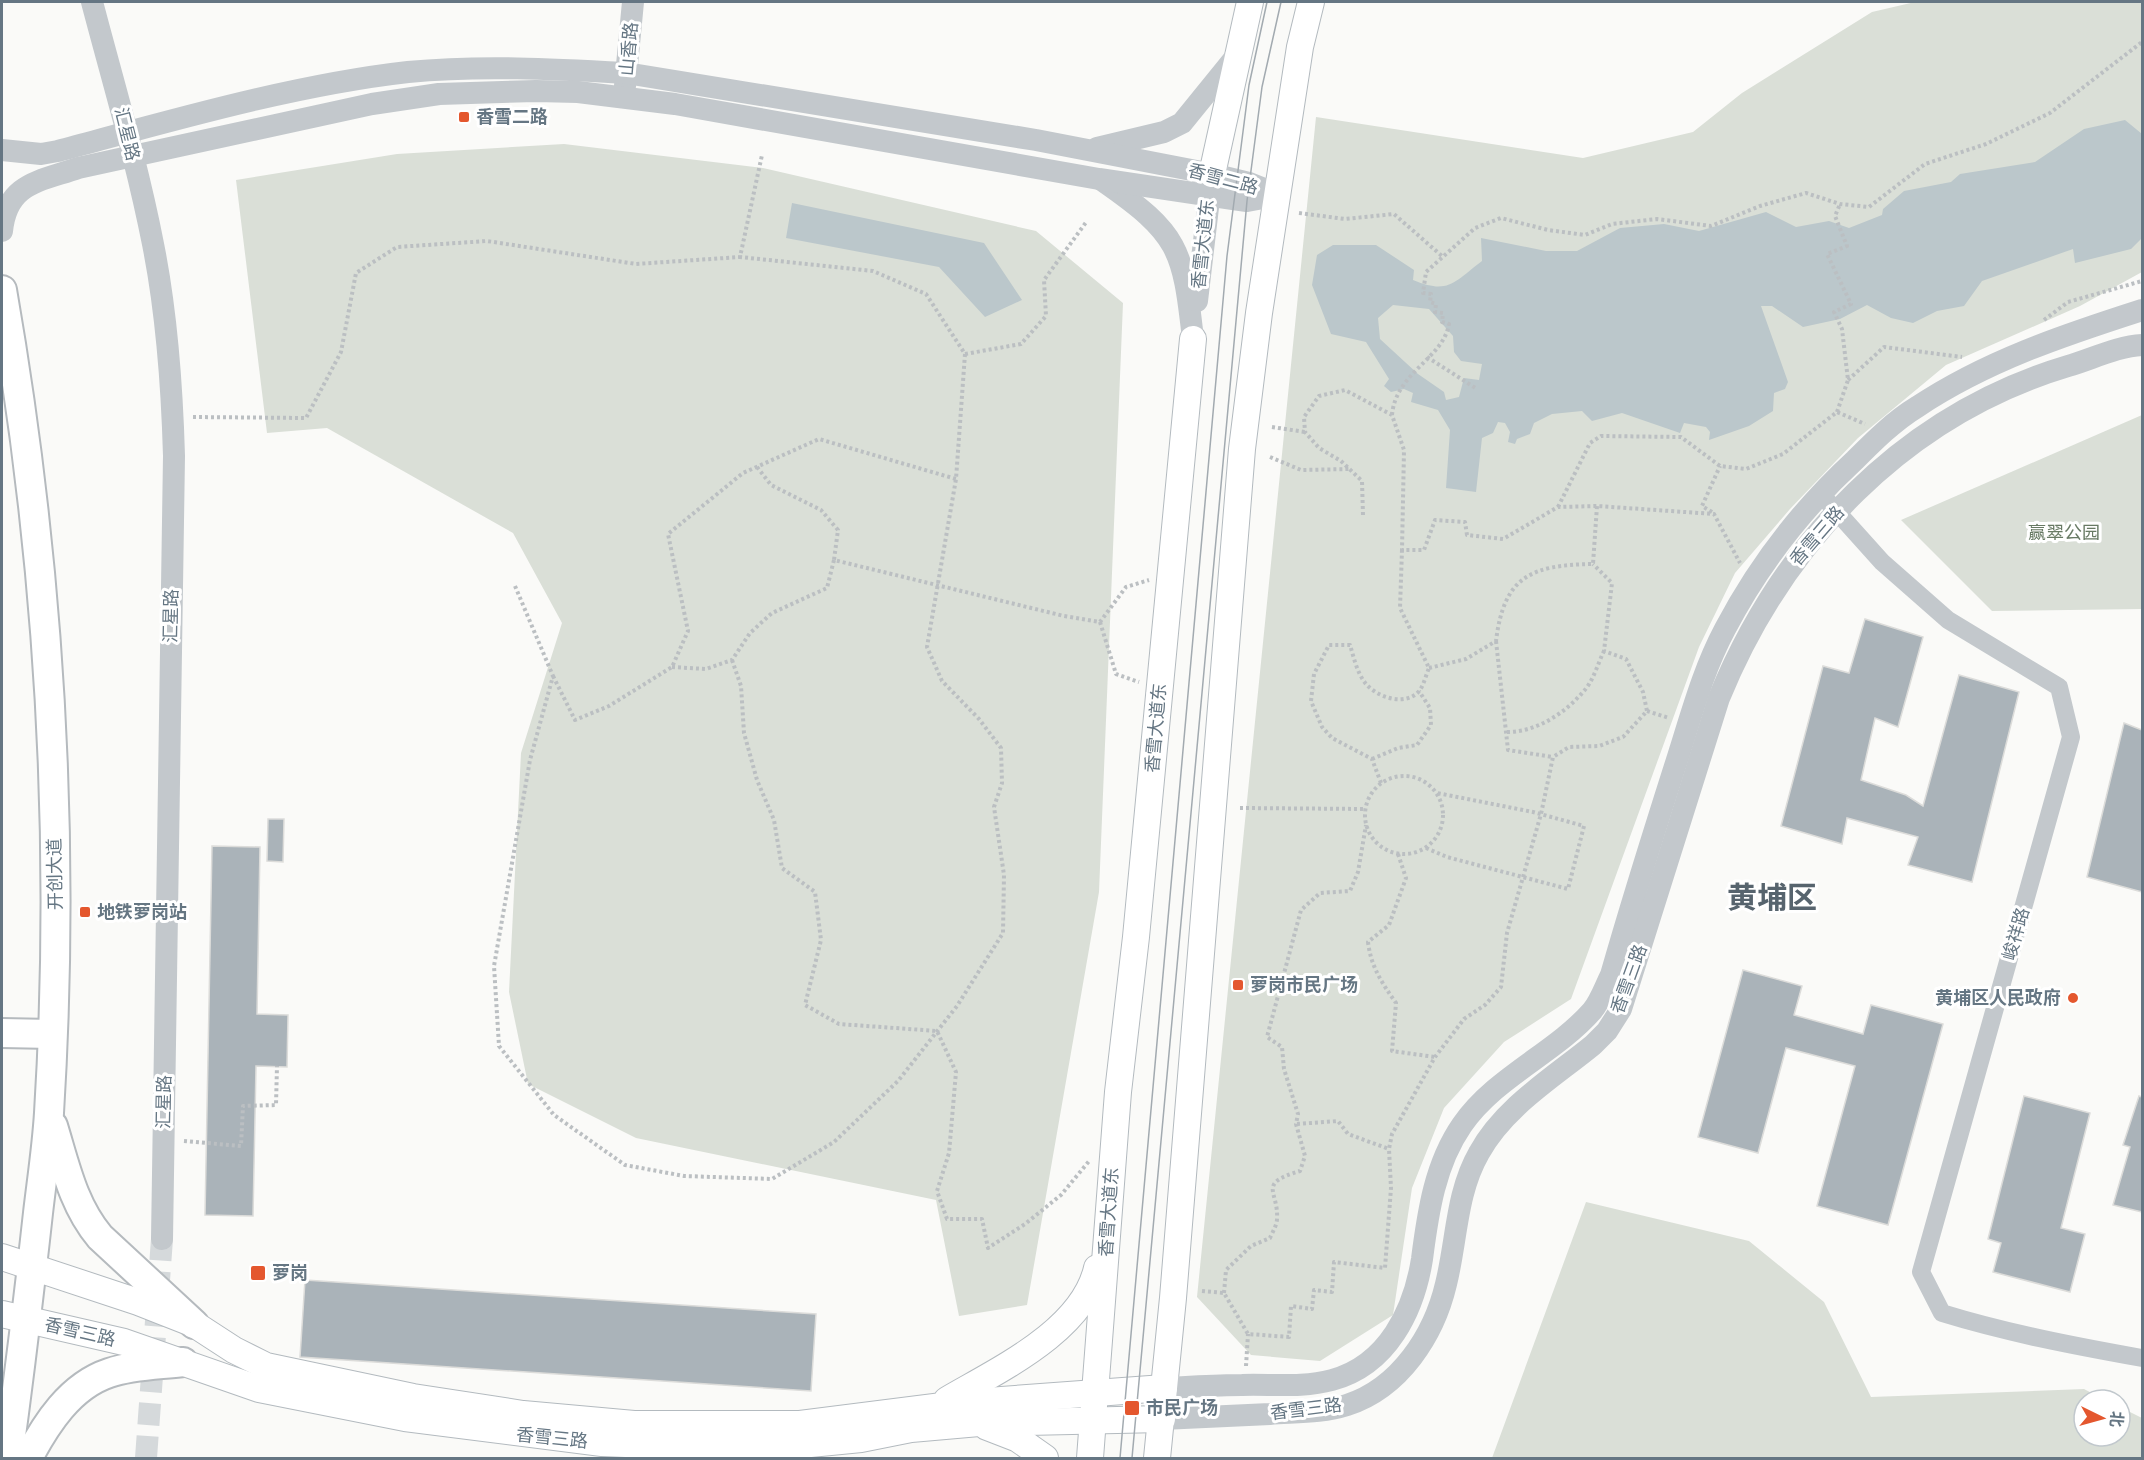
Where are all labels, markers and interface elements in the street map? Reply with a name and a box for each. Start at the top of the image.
street label: 山香路 [616,21,642,77]
street label: 汇星路 [110,105,144,163]
place label: 香雪二路 [476,106,548,128]
marker: 香雪二路 [457,110,471,124]
street label: 香雪二路 [1185,159,1261,199]
street label: 香雪大道东 [1187,198,1219,290]
street label: 香雪三路 [1785,502,1849,570]
park label: 赢翠公园 [2028,522,2100,544]
street label: 汇星路 [160,589,182,643]
street label: 香雪大道东 [1141,682,1171,774]
street label: 开创大道 [43,838,67,910]
district label: 黄埔区 [1727,880,1817,917]
place label: 地铁萝岗站 [97,901,187,923]
marker: 地铁萝岗站 [78,905,92,919]
street label: 峻祥路 [1998,905,2034,963]
street label: 香雪三路 [1606,941,1652,1017]
place label: 萝岗市民广场 [1250,974,1358,996]
marker: 萝岗市民广场 [1231,978,1245,992]
place label: 黄埔区人民政府 [1935,987,2061,1009]
marker: 黄埔区人民政府 [2066,991,2080,1005]
street label: 汇星路 [153,1075,175,1129]
street label: 香雪大道东 [1095,1166,1123,1258]
place label: 萝岗 [272,1262,308,1284]
marker: 萝岗 [249,1264,267,1282]
street label: 香雪三路 [42,1313,118,1351]
north arrow [2072,1388,2132,1448]
street label: 香雪三路 [1269,1394,1343,1424]
place label: 市民广场 [1146,1397,1218,1419]
marker: 市民广场 [1123,1399,1141,1417]
text: 北 [2105,1410,2127,1428]
street label: 香雪三路 [515,1423,589,1453]

